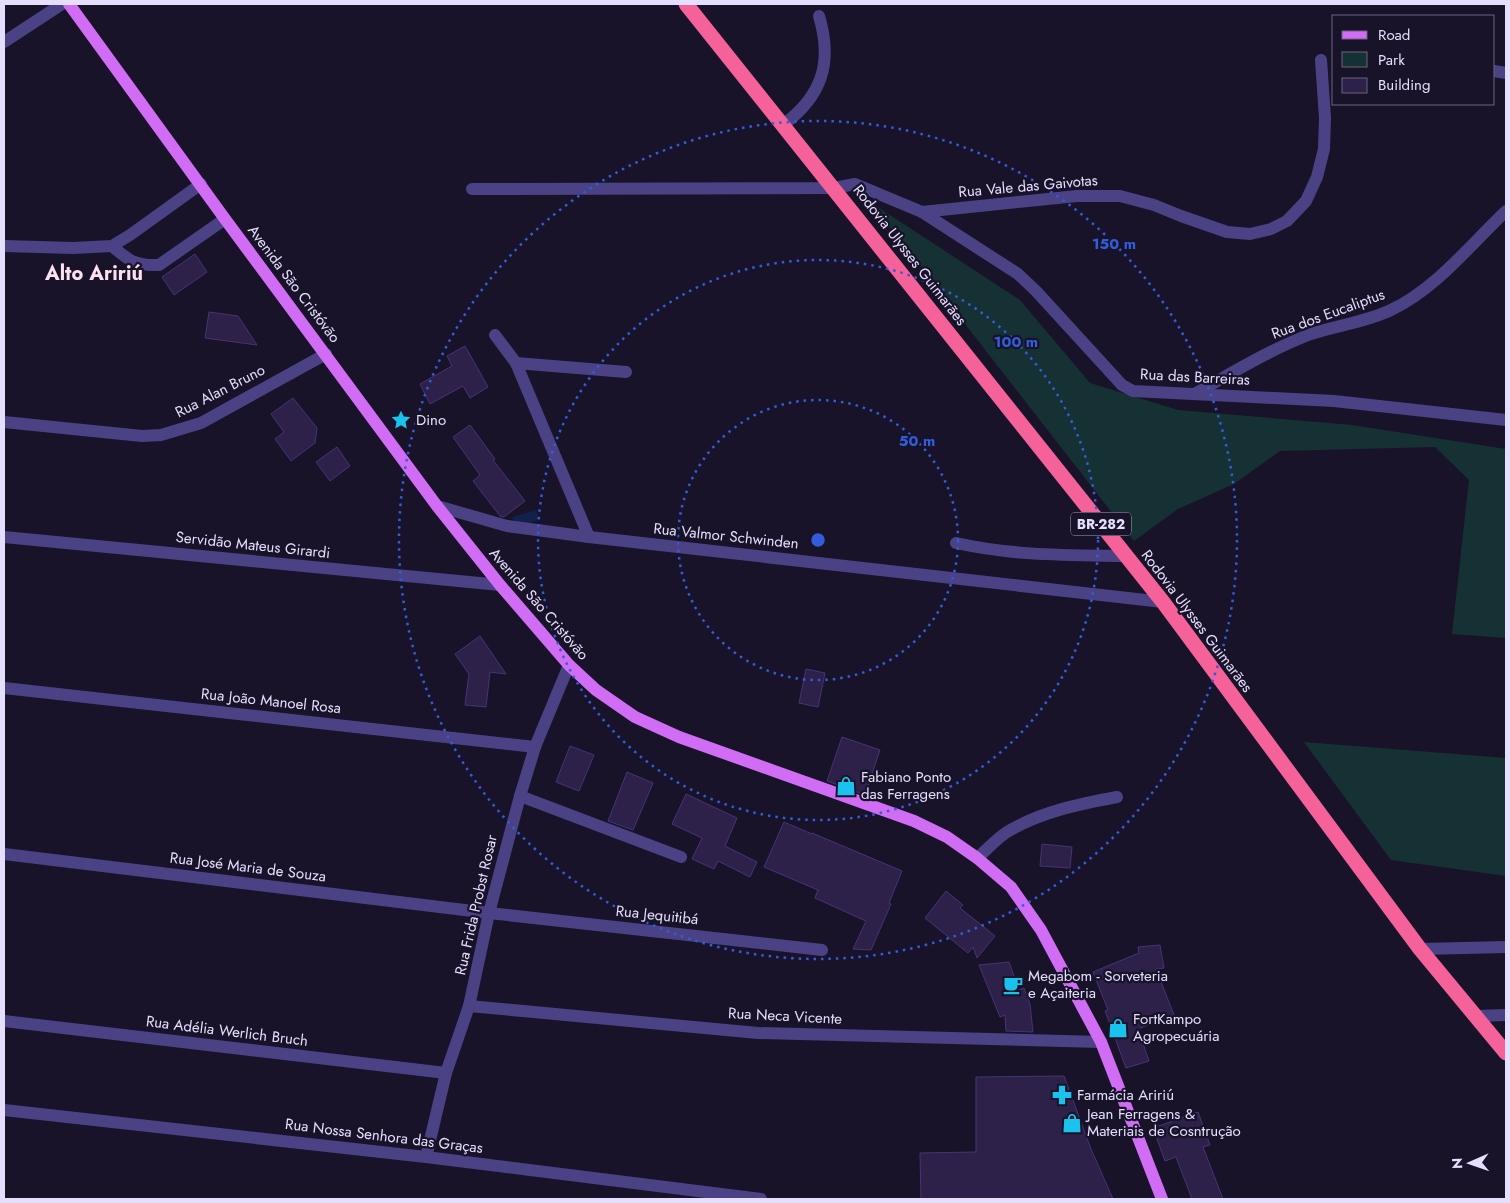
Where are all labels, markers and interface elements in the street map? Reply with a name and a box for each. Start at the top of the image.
legend [1332,15,1495,105]
text: Road [1378,24,1410,46]
text: Park [1378,49,1405,71]
text: Building [1378,74,1430,96]
street label: Rua Vale das Gaivotas [957,169,1099,203]
street label: Rodovia Ulysses Guimarães [848,180,972,330]
street label: Avenida São Cristóvão [242,220,346,348]
text: 150 m [1092,233,1136,255]
district label: Alto Aririú [44,259,143,288]
street label: Rua dos Eucaliptus [1268,283,1388,345]
text: 100 m [994,331,1038,353]
street label: Rua Alan Bruno [171,359,269,423]
street label: Rua das Barreiras [1140,363,1250,391]
place icon: Dino [390,409,412,431]
place label: Dino [416,409,446,431]
text: 50 m [899,430,935,452]
road number: BR-282 [1071,512,1131,536]
street label: Rua Valmor Schwinden [652,517,800,555]
street label: Servidão Mateus Girardi [175,526,331,564]
centre of rings [809,531,827,549]
street label: Avenida São Cristóvão [484,543,594,665]
street label: Rodovia Ulysses Guimarães [1136,545,1258,697]
street label: Rua João Manoel Rosa [200,683,342,719]
place label: Fabiano Ponto das Ferragens [861,766,951,805]
shop icon: Fabiano Ponto das Ferragens [835,775,857,797]
street label: Rua Frida Probst Rosar [449,832,503,977]
street label: Rua José Maria de Souza [169,846,327,888]
street label: Rua Jequitibá [615,900,699,930]
place label: Megabom - Sorveteria e Açaiteria [1028,965,1168,1004]
cafe icon: Megabom - Sorveteria e Açaiteria [1002,974,1024,996]
street label: Rua Neca Vicente [727,1002,843,1030]
place label: FortKampo Agropecuária [1133,1008,1219,1047]
street label: Rua Adélia Werlich Bruch [145,1010,309,1052]
shop icon: FortKampo Agropecuária [1107,1017,1129,1039]
pharmacy icon: Farmácia Aririú [1051,1084,1073,1106]
place label: Farmácia Aririú [1077,1084,1174,1106]
place label: Jean Ferragens & Materiais de Cosntrução [1085,1103,1241,1142]
shop icon: Jean Ferragens & Materiais de Cosntrução [1061,1112,1083,1134]
street label: Rua Nossa Senhora das Graças [284,1113,484,1159]
north arrow [1445,1138,1495,1188]
text: N [1447,1158,1467,1169]

